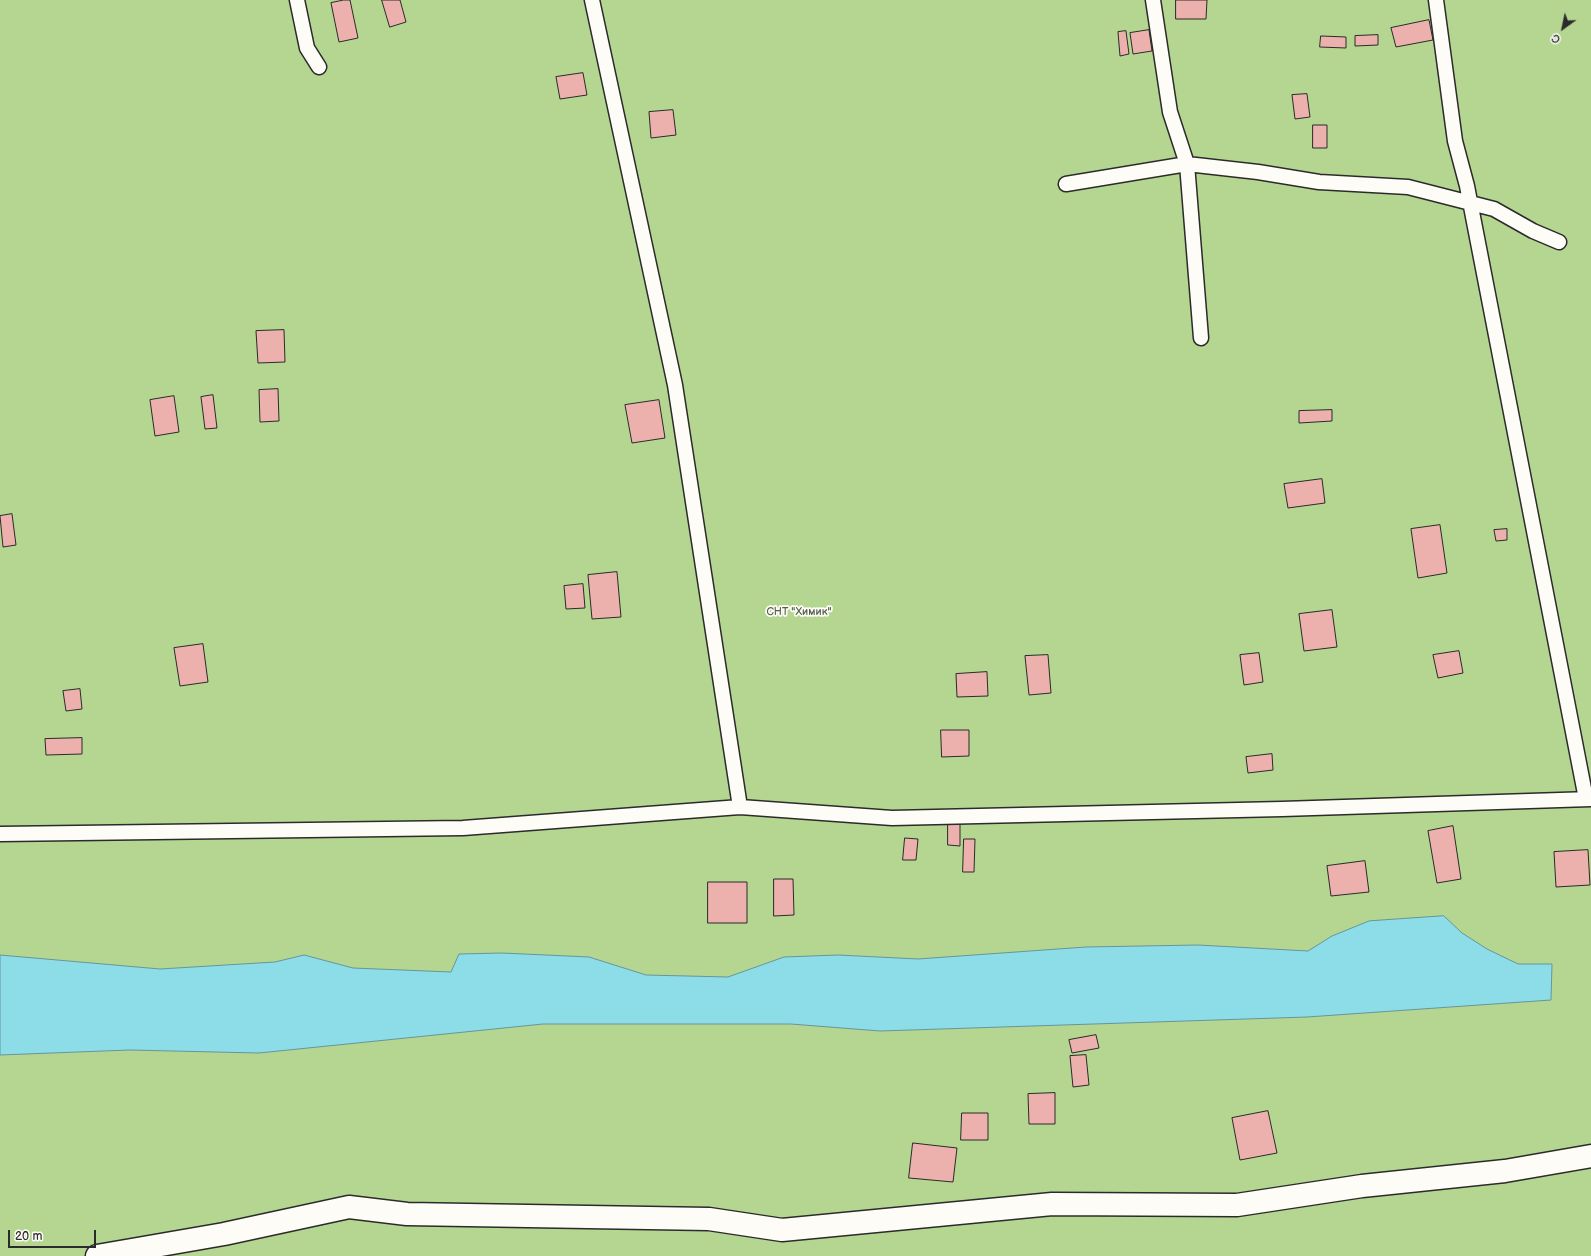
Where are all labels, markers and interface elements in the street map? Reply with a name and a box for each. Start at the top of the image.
north arrow [1543,8,1583,48]
text: С [1549,31,1563,46]
park label: СНТ "Химик" [766,605,832,619]
scale bar [10,1222,98,1248]
text: 20 m [15,1229,42,1244]

